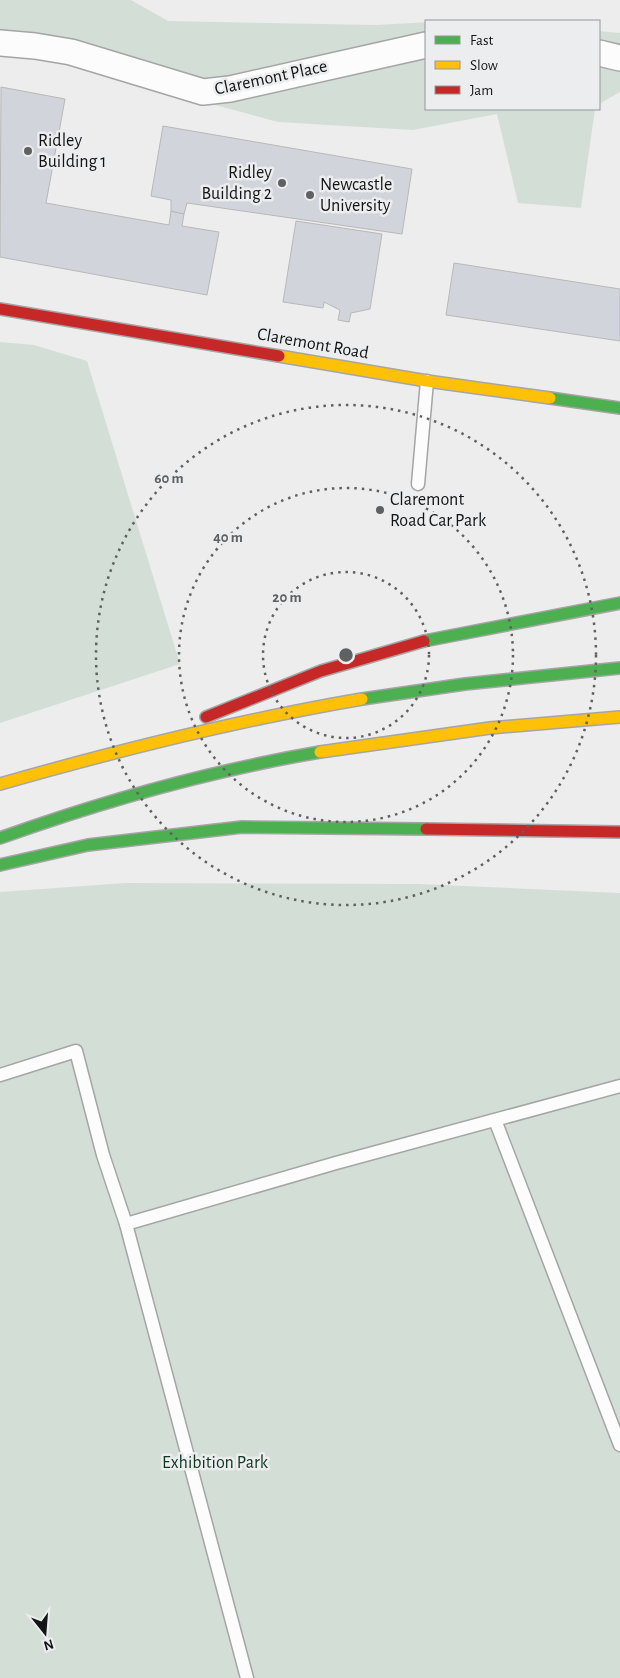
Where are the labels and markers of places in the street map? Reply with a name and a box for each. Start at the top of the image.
place label: Ridley Building 1 [38,132,107,171]
marker: Ridley Building 1 [22,145,34,157]
place label: Ridley Building 2 [201,164,272,203]
place label: Newcastle University [320,176,392,215]
marker: Ridley Building 2 [276,177,288,189]
marker: Newcastle University [304,189,316,201]
place label: Claremont Road Car Park [390,491,487,530]
marker: Claremont Road Car Park [374,504,386,516]
centre of rings [337,646,355,664]

